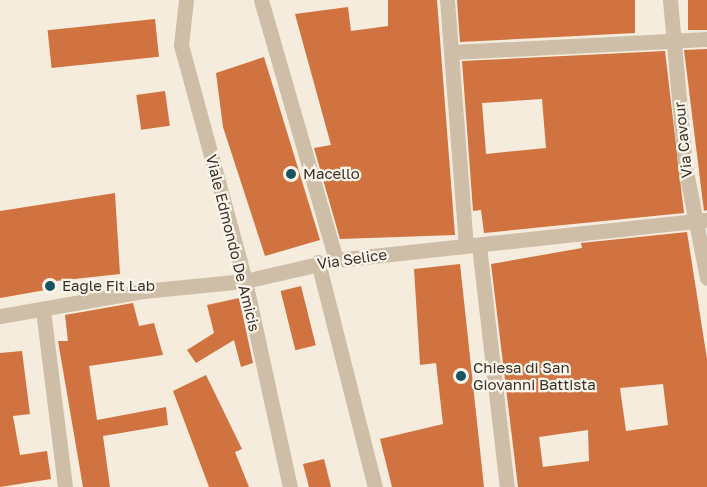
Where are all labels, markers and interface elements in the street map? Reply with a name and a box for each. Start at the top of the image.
street label: Via Cavour [670,101,696,179]
street label: Viale Edmondo De Amicis [202,153,264,333]
place label: Macello [303,165,360,183]
marker: Macello [284,167,298,181]
street label: Via Selice [316,245,388,273]
place label: Eagle Fit Lab [62,277,155,295]
marker: Eagle Fit Lab [43,279,57,293]
place label: Chiesa di San Giovanni Battista [473,358,596,393]
marker: Chiesa di San Giovanni Battista [454,369,468,383]

